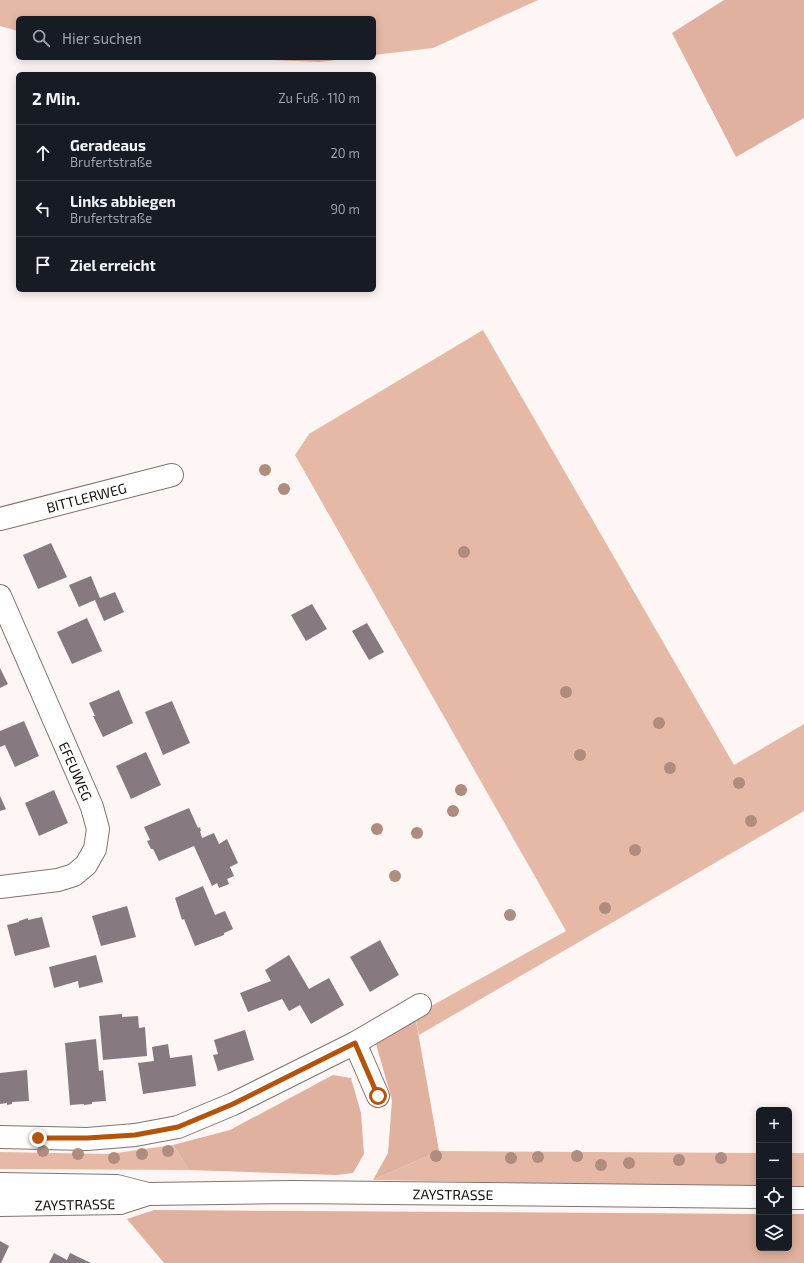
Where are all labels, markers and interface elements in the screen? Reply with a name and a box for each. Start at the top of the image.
search box [16,16,376,60]
icon: search [30,27,52,49]
text: Hier suchen [62,29,142,47]
text: 2 Min. [32,88,80,108]
text: Zu Fuß · 110 m [278,90,360,106]
text: Geradeaus [70,136,146,154]
icon: ahead [32,142,54,164]
text: 20 m [331,145,360,161]
text: Brufertstraße [70,154,152,170]
text: Links abbiegen [70,192,176,210]
icon: left [32,198,54,220]
text: 90 m [330,201,360,217]
text: Brufertstraße [70,210,152,226]
icon: arrive [32,254,54,276]
text: Ziel erreicht [70,256,156,274]
street label: BITTLERWEG [44,479,128,515]
street label: EFEUWEG [56,739,97,803]
route start [369,1087,387,1105]
map controls [756,1107,792,1251]
button: + [756,1107,792,1143]
route end [29,1129,47,1147]
button: − [756,1143,792,1179]
button: locate [756,1179,792,1215]
street label: ZAYSTRASSE [412,1185,494,1203]
street label: ZAYSTRASSE [34,1195,116,1213]
button: layers [756,1215,792,1251]

